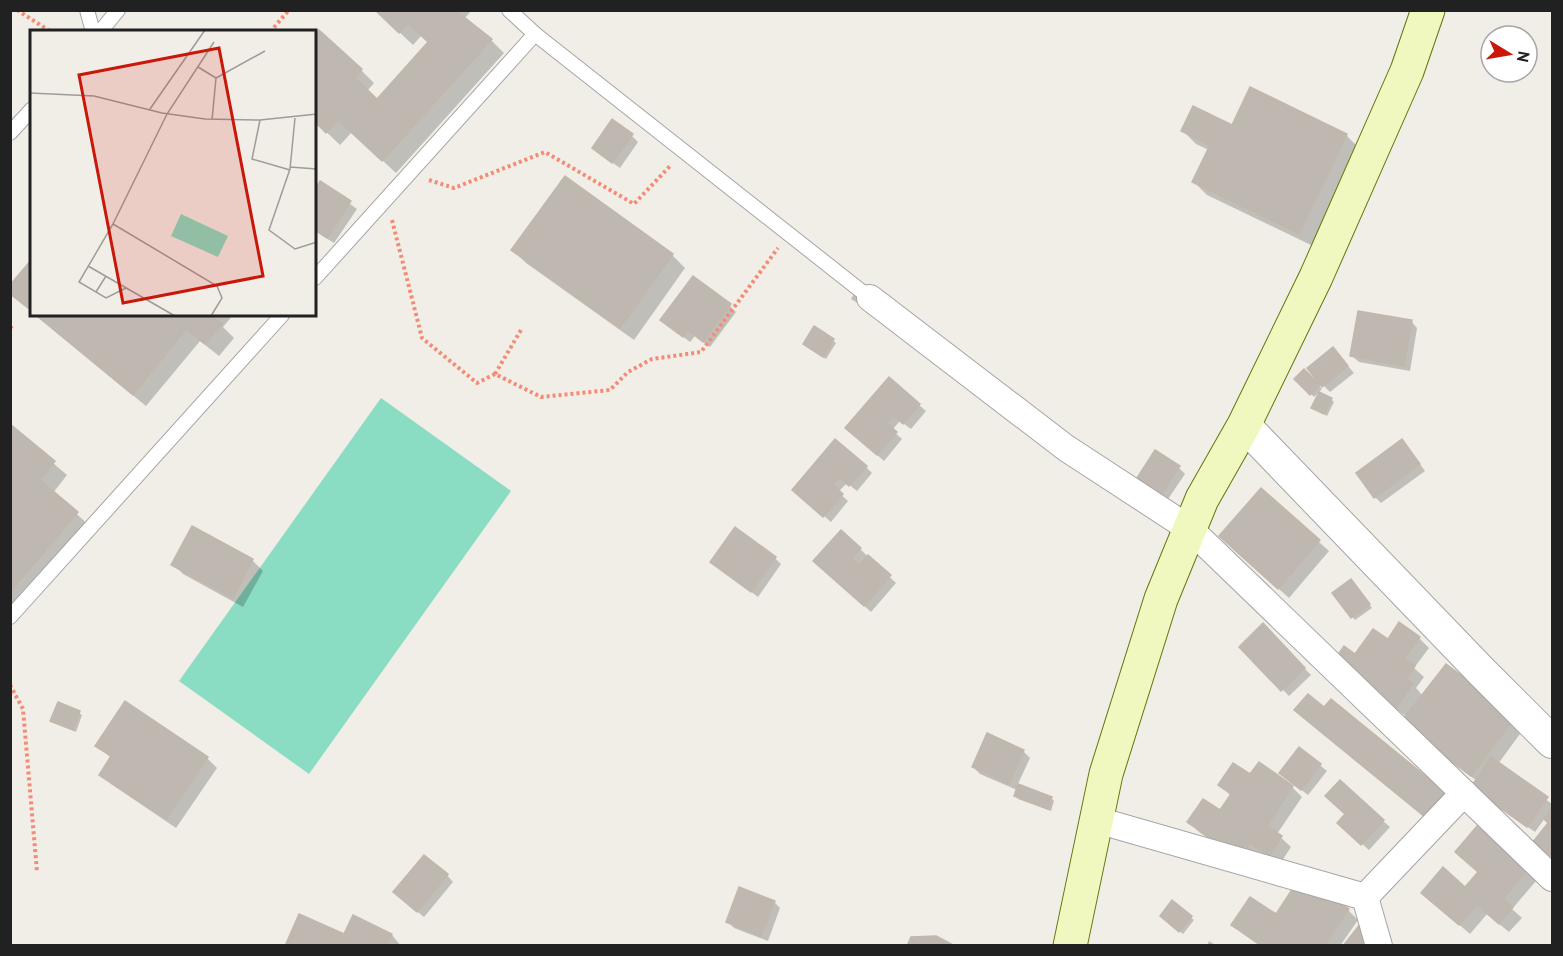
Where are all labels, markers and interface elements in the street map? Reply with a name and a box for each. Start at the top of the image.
north arrow [1479,24,1539,84]
inset map [30,30,316,316]
text: N [1513,50,1535,64]

